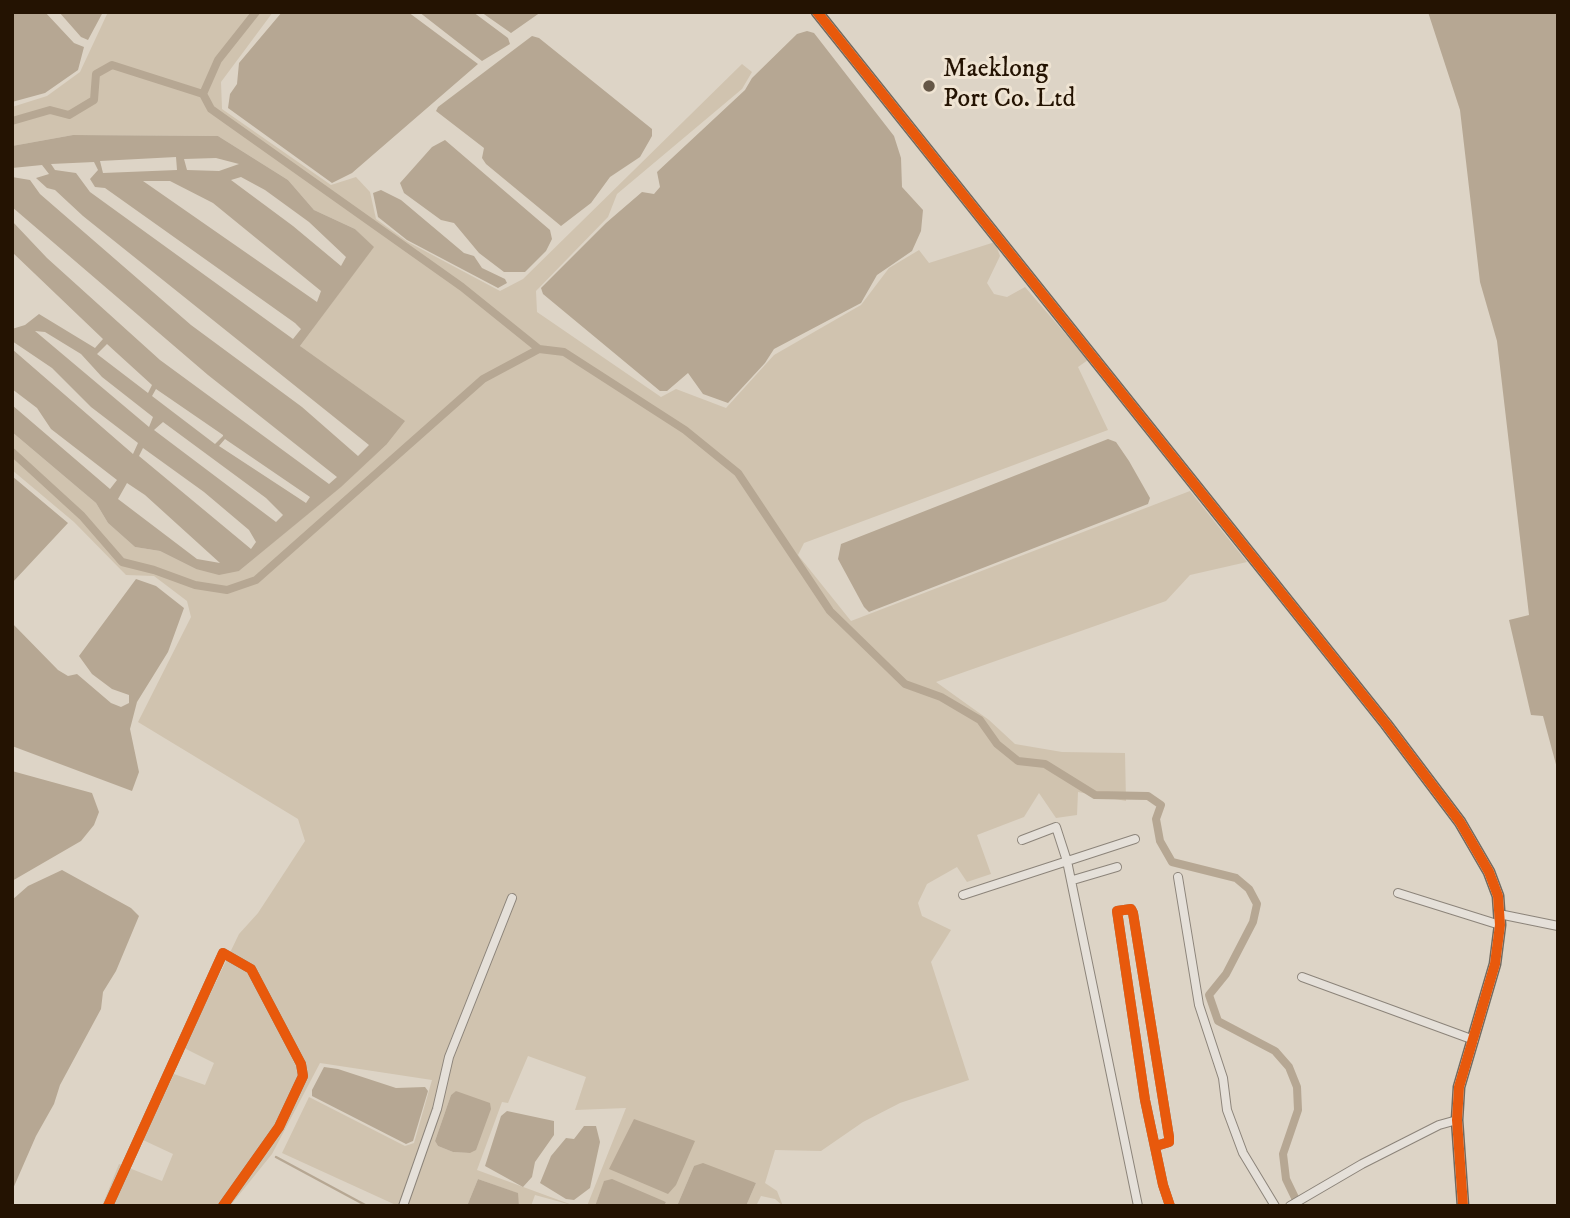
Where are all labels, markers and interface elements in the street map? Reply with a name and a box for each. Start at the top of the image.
place label: Maeklong Port Co. Ltd [943,55,1075,116]
marker: Maeklong Port Co. Ltd [921,78,937,94]

